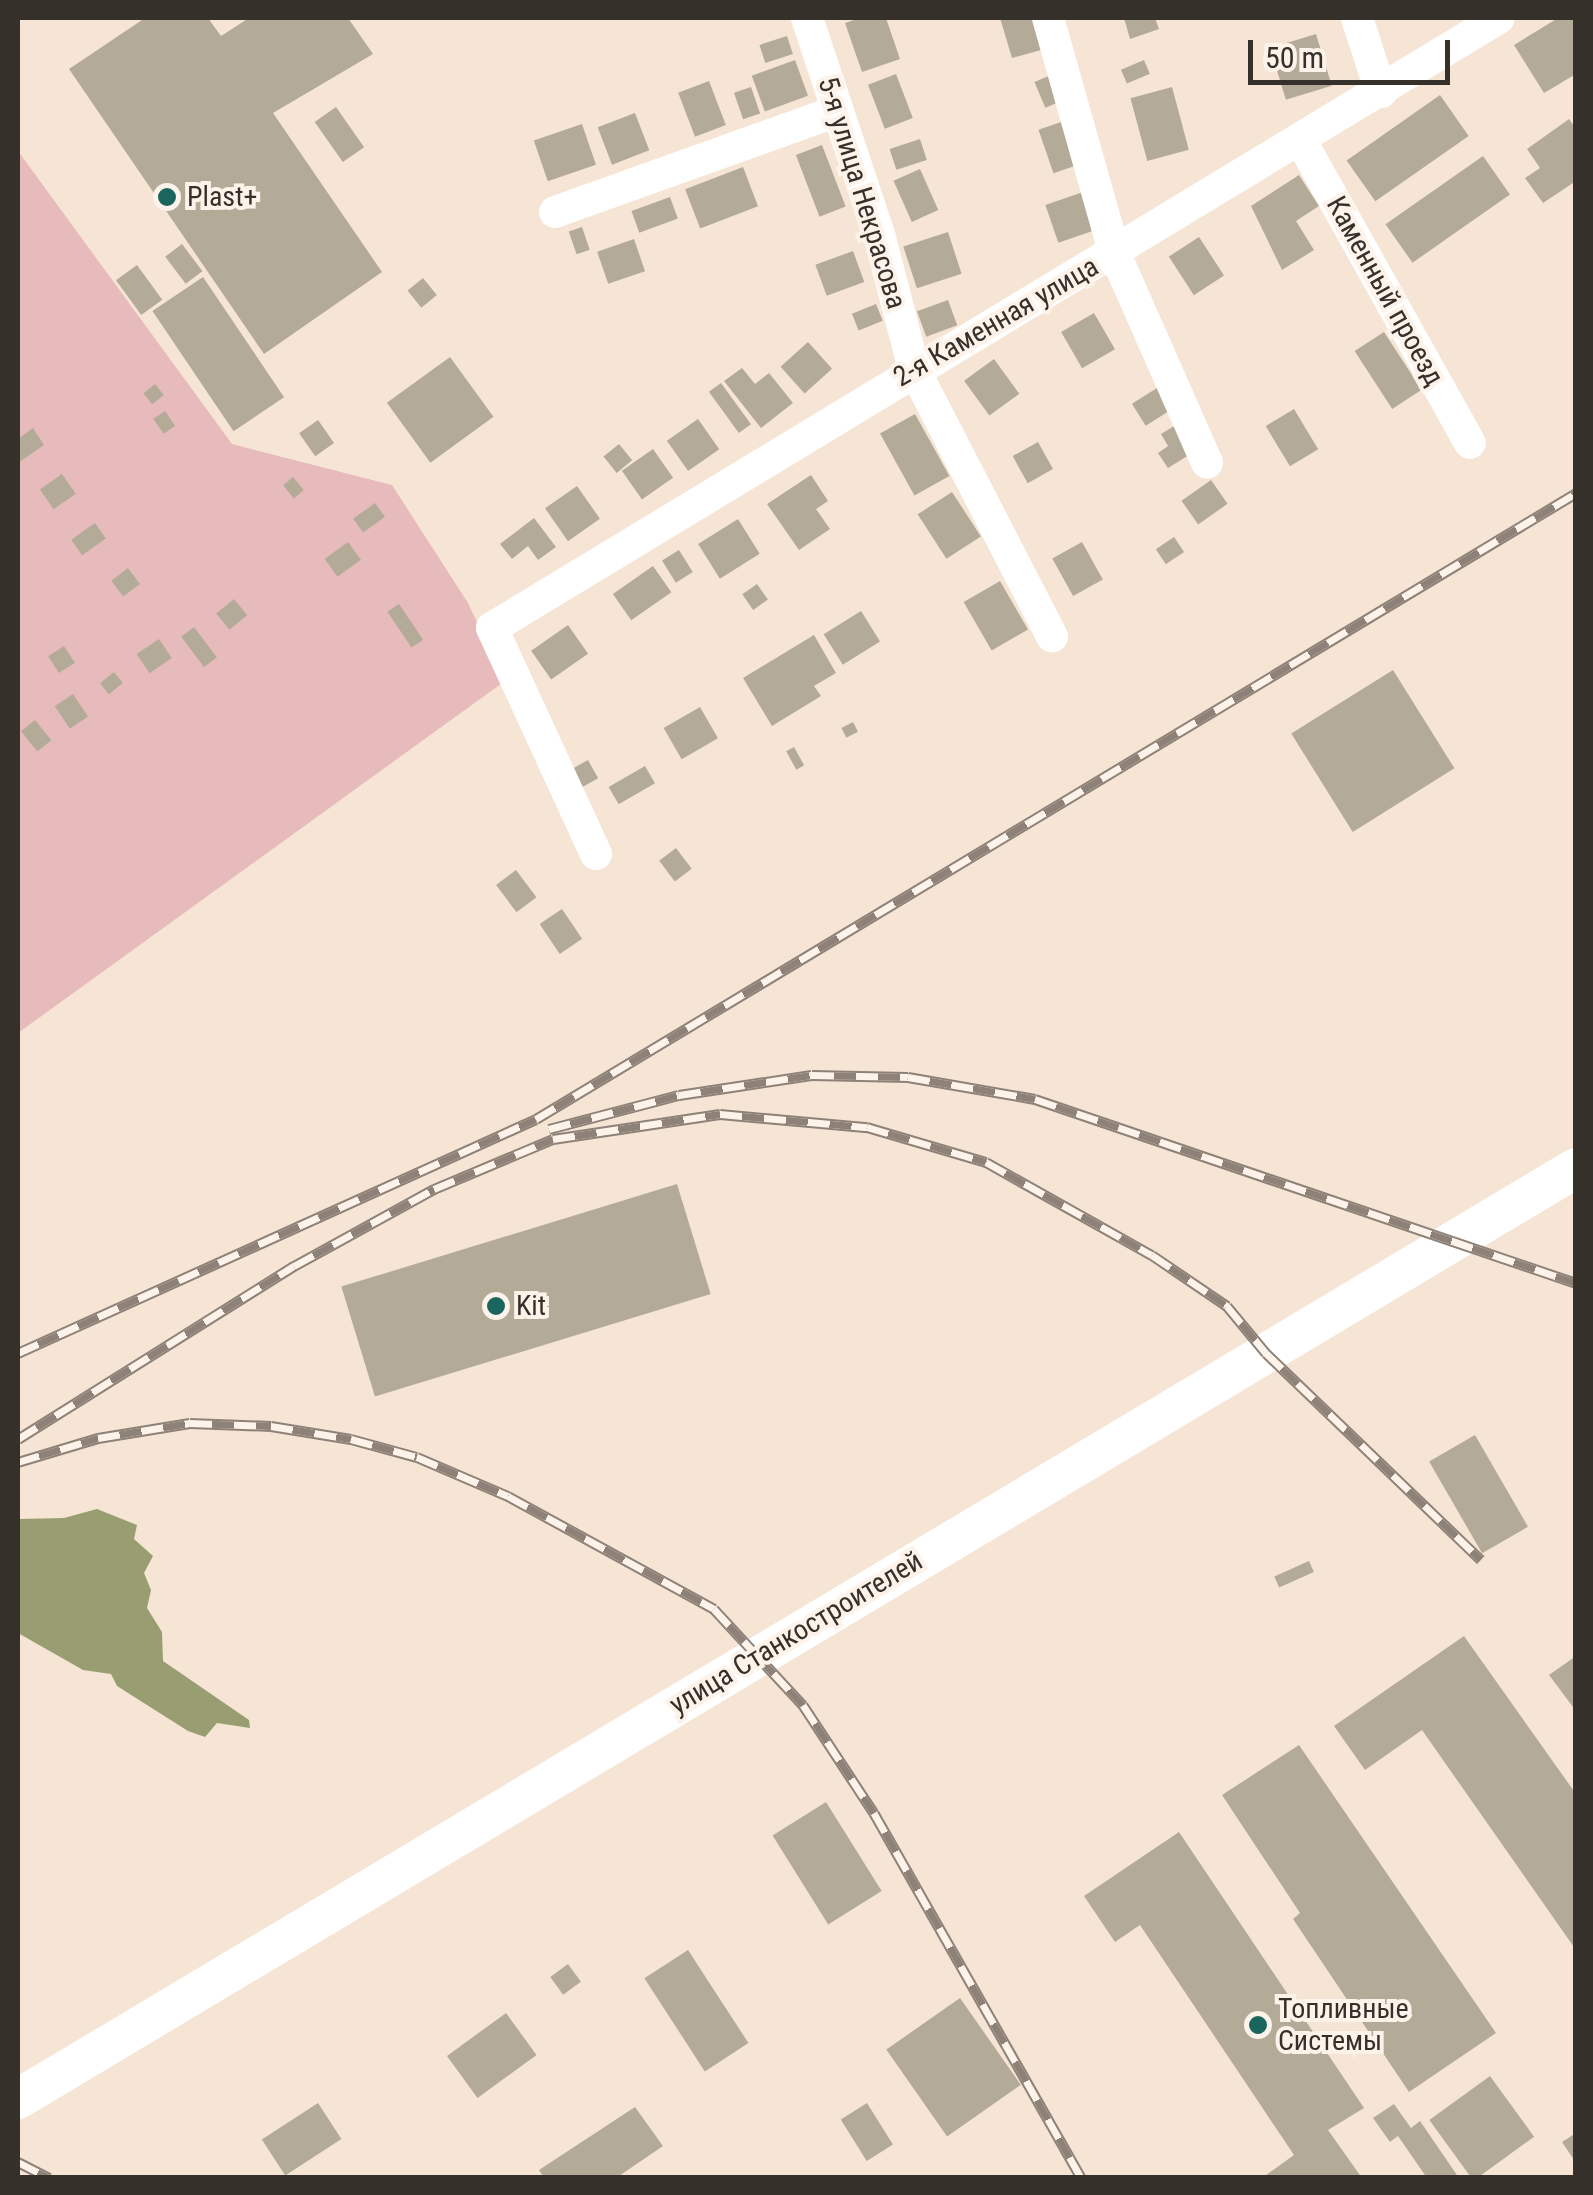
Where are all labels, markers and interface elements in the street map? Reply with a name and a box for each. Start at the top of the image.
scale bar [1253,20,1456,82]
text: 50 m [1265,40,1324,75]
street label: 5-я улица Некрасова [811,73,913,313]
place label: Plast+ [187,180,257,214]
marker: Plast+ [156,186,178,208]
street label: Каменный проезд [1319,190,1451,392]
street label: 2-я Каменная улица [888,250,1104,394]
place label: Kit [516,1289,546,1323]
marker: Kit [485,1295,507,1317]
street label: улица Станкостроителей [663,1544,929,1722]
place label: Топливные Системы [1278,1992,1409,2058]
marker: Топливные Системы [1247,2014,1269,2036]

